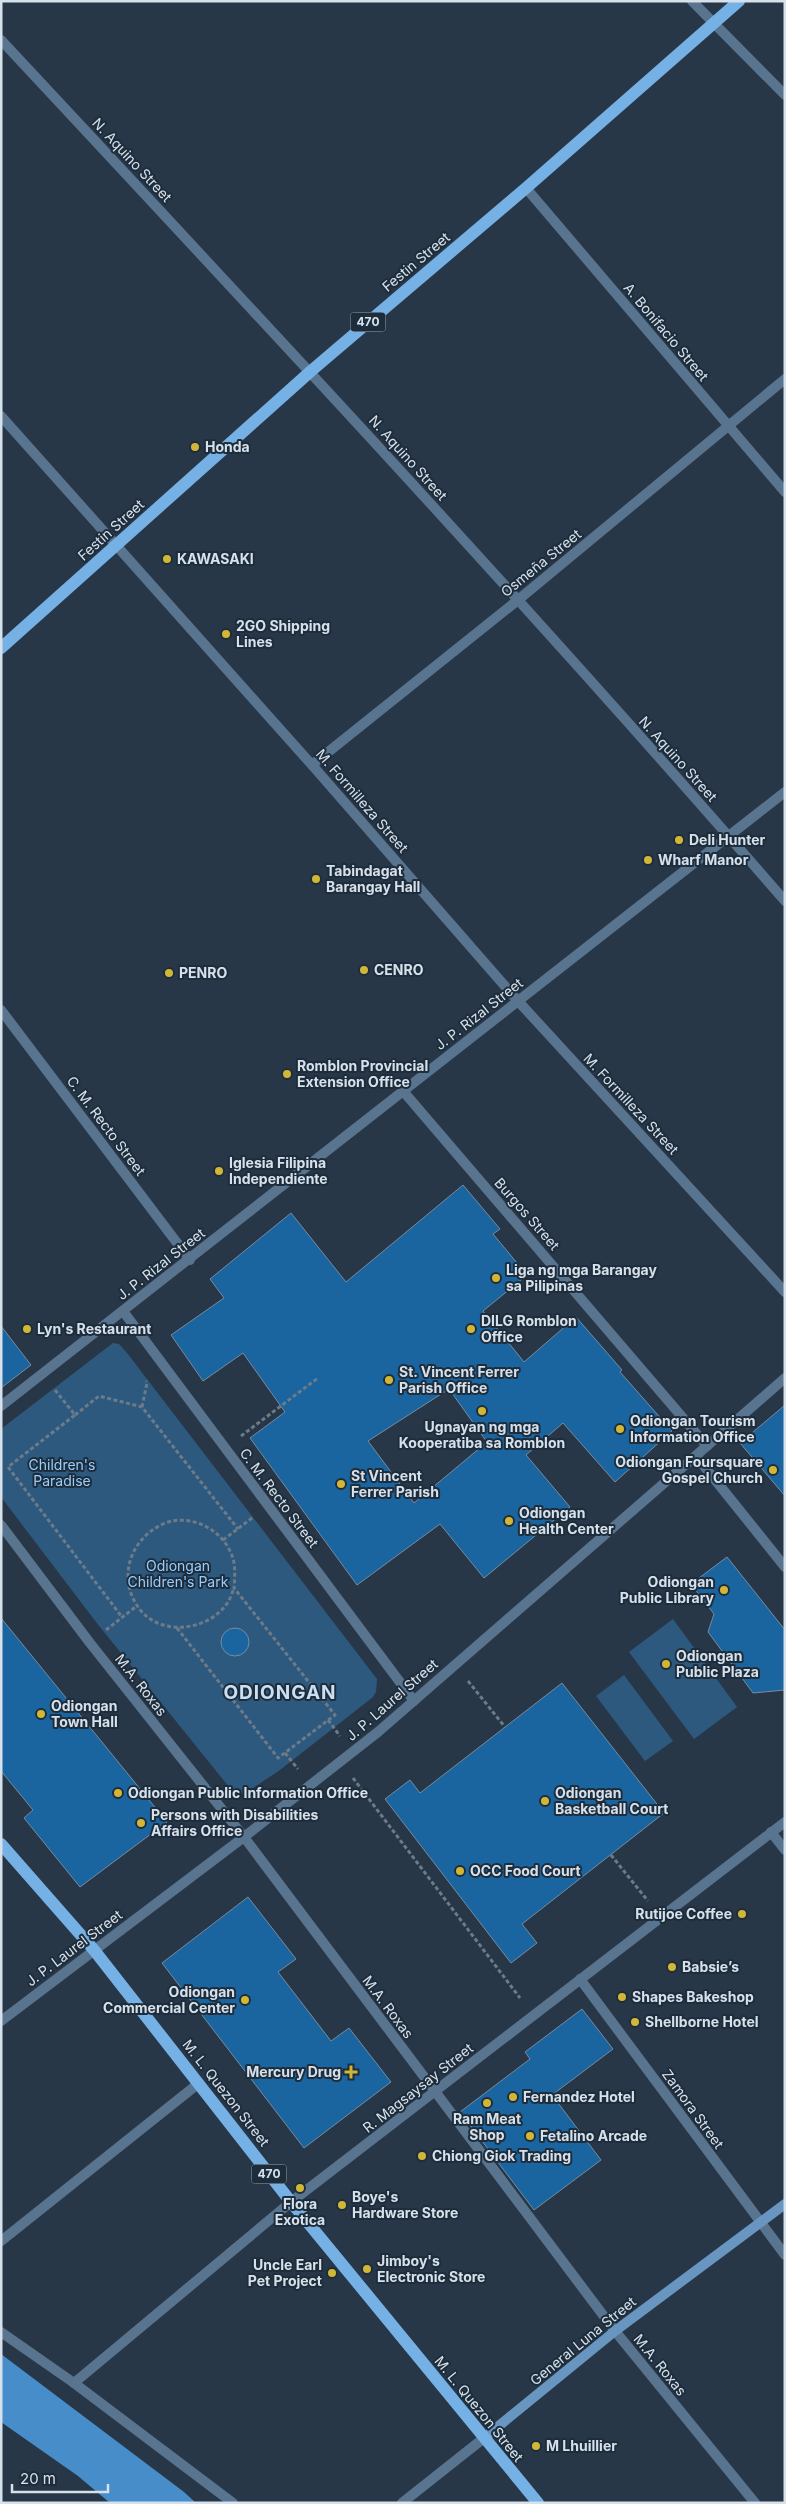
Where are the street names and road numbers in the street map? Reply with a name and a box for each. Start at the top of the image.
street label: N. Aquino Street [89,114,176,205]
street label: Festin Street [378,228,453,295]
street label: A. Bonifacio Street [620,279,713,385]
road number: 470 [350,313,386,332]
street label: N. Aquino Street [366,412,451,504]
street label: Festin Street [74,495,147,564]
street label: Osmeña Street [497,525,584,600]
street label: N. Aquino Street [636,713,721,805]
street label: M. Formilleza Street [313,745,412,856]
street label: J. P. Rizal Street [431,974,526,1053]
street label: M. Formilleza Street [580,1050,683,1158]
street label: C. M. Recto Street [63,1073,150,1179]
street label: Burgos Street [491,1174,564,1254]
street label: J. P. Rizal Street [113,1224,208,1303]
street label: C. M. Recto Street [236,1445,323,1551]
street label: M.A. Roxas [112,1650,171,1719]
street label: J. P. Laurel Street [342,1655,441,1744]
street label: J. P. Laurel Street [22,1906,125,1989]
street label: M.A. Roxas [359,1972,417,2041]
street label: M. L. Quezon Street [179,2036,274,2150]
street label: R. Magsaysay Street [359,2039,477,2136]
street label: Zamora Street [659,2066,728,2152]
road number: 470 [252,2164,286,2184]
street label: General Luna Street [526,2292,639,2389]
street label: M.A. Roxas [630,2331,690,2399]
street label: M. L. Quezon Street [432,2352,527,2465]

